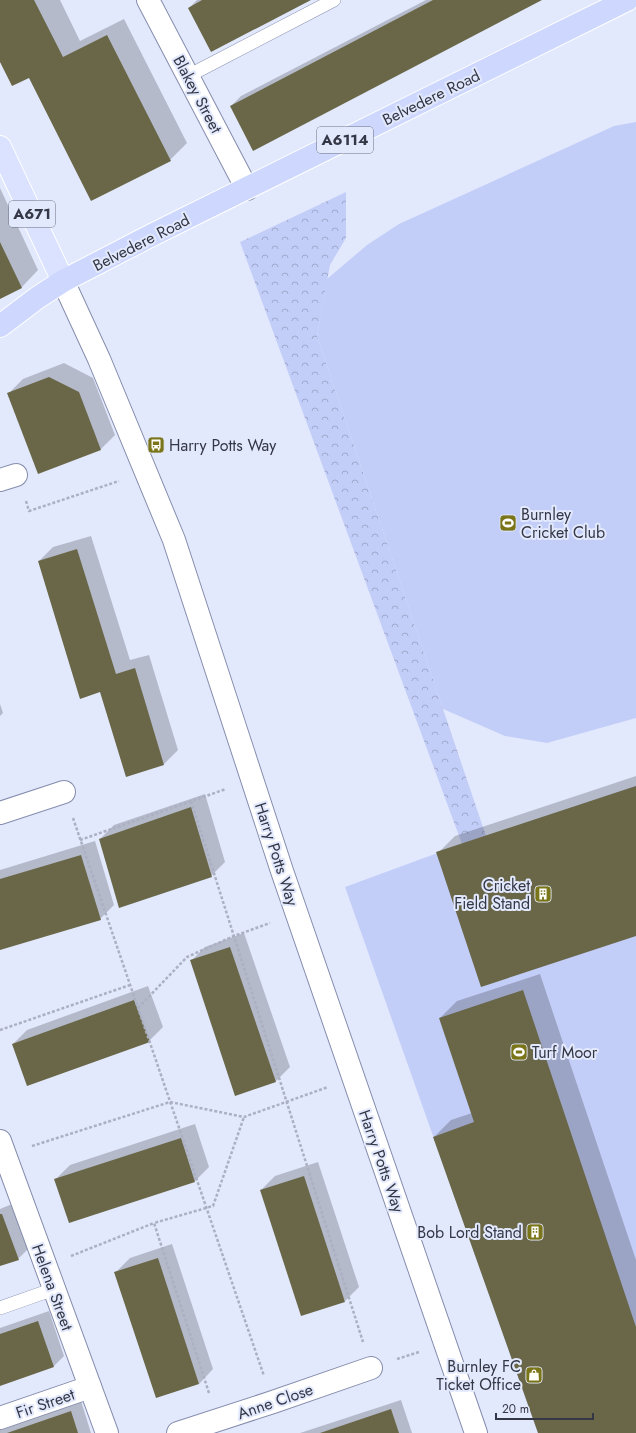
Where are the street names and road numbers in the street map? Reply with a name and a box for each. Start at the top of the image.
street label: Blakey Street [167,51,228,137]
street label: Belvedere Road [379,64,484,131]
road number: A6114 [317,127,373,153]
road number: A671 [9,201,55,227]
street label: Belvedere Road [89,208,194,277]
street label: Harry Potts Way [249,800,304,910]
street label: Harry Potts Way [353,1107,410,1217]
street label: Helena Street [26,1241,79,1334]
street label: Anne Close [234,1378,316,1425]
street label: Fir Street [13,1383,78,1424]

